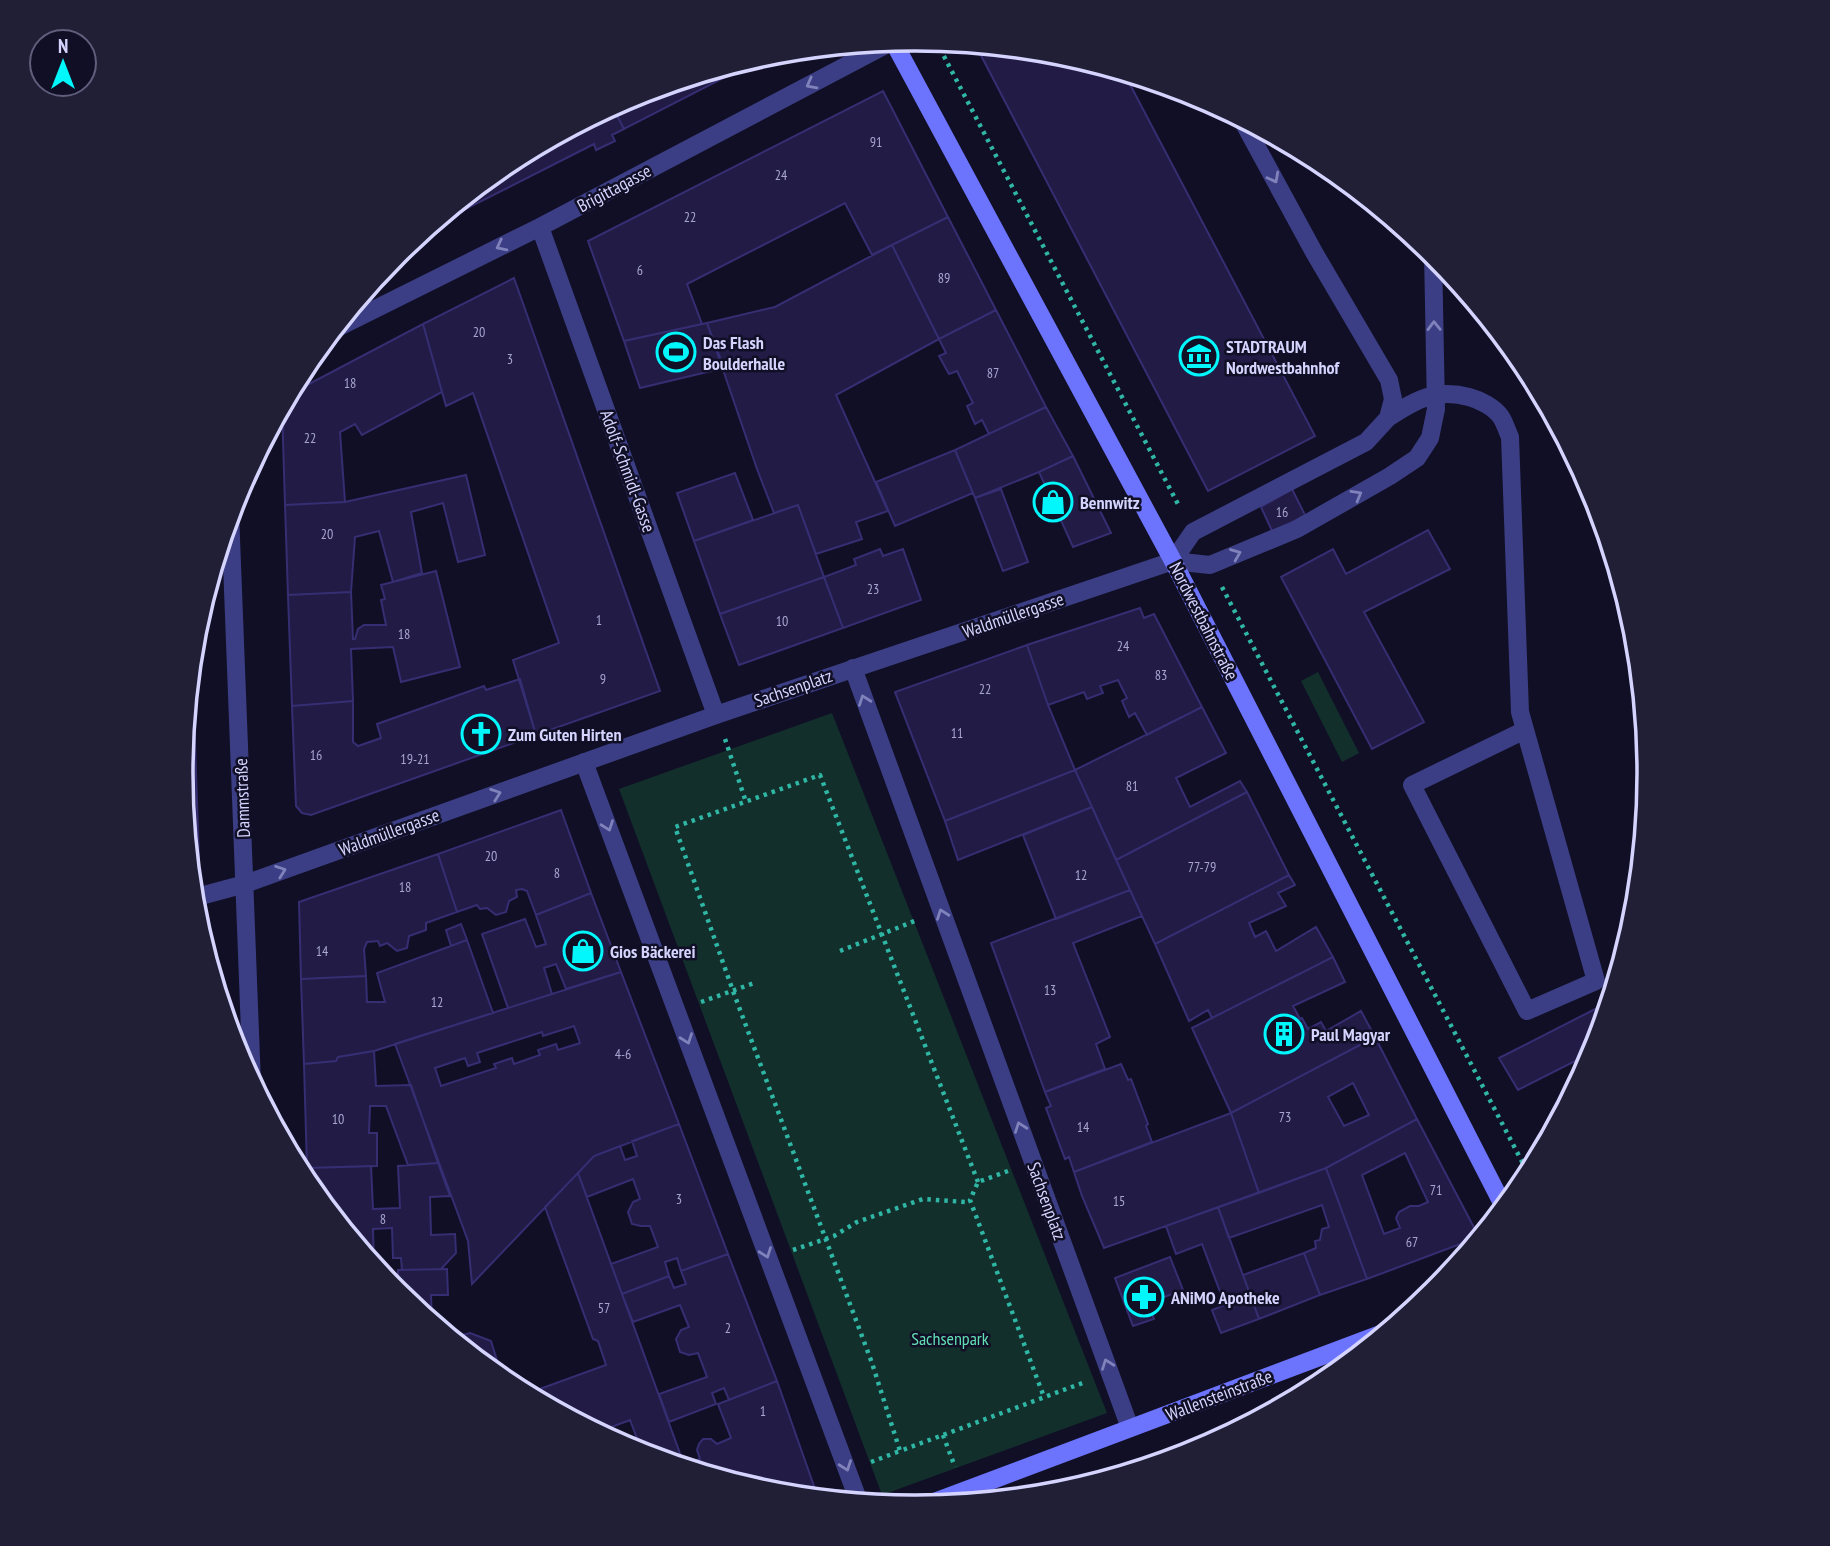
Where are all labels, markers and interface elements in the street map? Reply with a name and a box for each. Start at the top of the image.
north arrow [28,28,98,98]
text: N [58,34,68,58]
one-way arrow [806,76,818,89]
house number: 91 [870,133,882,151]
street label: Brigittagasse [573,159,655,217]
house number: 24 [775,166,788,184]
one-way arrow [1265,171,1279,184]
house number: 22 [684,208,696,226]
one-way arrow [496,238,508,252]
house number: 6 [637,261,643,279]
house number: 89 [938,269,950,287]
one-way arrow [1426,320,1442,331]
house number: 20 [473,323,485,341]
sports icon: Das Flash Boulderhalle [655,331,697,373]
place label: Das Flash Boulderhalle [703,331,785,375]
museum icon: STADTRAUM Nordwestbahnhof [1178,335,1220,377]
place label: STADTRAUM Nordwestbahnhof [1226,335,1340,379]
house number: 3 [507,350,513,368]
house number: 87 [987,364,999,382]
house number: 18 [344,374,356,392]
street label: Adolf-Schmidl-Gasse [595,407,661,535]
house number: 22 [304,429,316,447]
shop icon: Bennwitz [1032,481,1074,523]
one-way arrow [1349,490,1362,503]
place label: Bennwitz [1080,491,1140,514]
house number: 16 [1276,503,1288,521]
house number: 20 [321,525,333,543]
one-way arrow [1230,549,1242,563]
street label: Nordwestbahnstraße [1164,558,1244,684]
house number: 23 [867,580,879,598]
street label: Waldmüllergasse [959,587,1067,643]
house number: 1 [596,611,602,629]
house number: 10 [776,612,788,630]
house number: 18 [398,625,410,643]
house number: 24 [1117,637,1130,655]
street label: Sachsenplatz [751,664,835,712]
house number: 83 [1155,666,1167,684]
house number: 9 [600,670,606,688]
house number: 22 [979,680,991,698]
one-way arrow [858,694,872,706]
church icon: Zum Guten Hirten [460,713,502,755]
place label: Zum Guten Hirten [508,723,622,746]
house number: 11 [951,724,963,742]
house number: 16 [310,746,322,764]
house number: 19-21 [400,750,430,768]
street label: Dammstraße [229,758,255,838]
house number: 81 [1126,777,1138,795]
one-way arrow [489,788,501,802]
street label: Waldmüllergasse [335,803,443,861]
one-way arrow [600,820,614,832]
house number: 20 [485,847,497,865]
house number: 77-79 [1188,858,1216,876]
house number: 8 [554,864,560,882]
one-way arrow [275,865,287,879]
house number: 12 [1075,866,1087,884]
house number: 18 [399,878,411,896]
one-way arrow [936,908,950,920]
shop icon: Gios Bäckerei [562,930,604,972]
place label: Gios Bäckerei [610,940,696,963]
house number: 14 [316,942,329,960]
house number: 13 [1044,981,1056,999]
house number: 12 [431,993,443,1011]
building icon: Paul Magyar [1263,1013,1305,1055]
place label: Paul Magyar [1311,1023,1391,1046]
one-way arrow [679,1033,693,1045]
house number: 4-6 [615,1045,631,1063]
house number: 73 [1279,1108,1291,1126]
house number: 10 [332,1110,344,1128]
house number: 14 [1077,1118,1090,1136]
one-way arrow [1014,1122,1028,1134]
street label: Sachsenplatz [1022,1159,1072,1243]
house number: 71 [1430,1181,1442,1199]
house number: 3 [676,1190,682,1208]
house number: 15 [1113,1192,1125,1210]
house number: 8 [380,1210,386,1228]
house number: 67 [1406,1233,1418,1251]
one-way arrow [758,1246,772,1258]
pharmacy icon: ANiMO Apotheke [1123,1276,1165,1318]
place label: ANiMO Apotheke [1170,1286,1280,1309]
house number: 57 [598,1299,610,1317]
house number: 2 [725,1319,731,1337]
park label: Sachsenpark [911,1327,989,1350]
one-way arrow [1101,1359,1115,1371]
street label: Wallensteinstraße [1163,1364,1275,1426]
house number: 1 [760,1402,766,1420]
one-way arrow [837,1459,851,1471]

